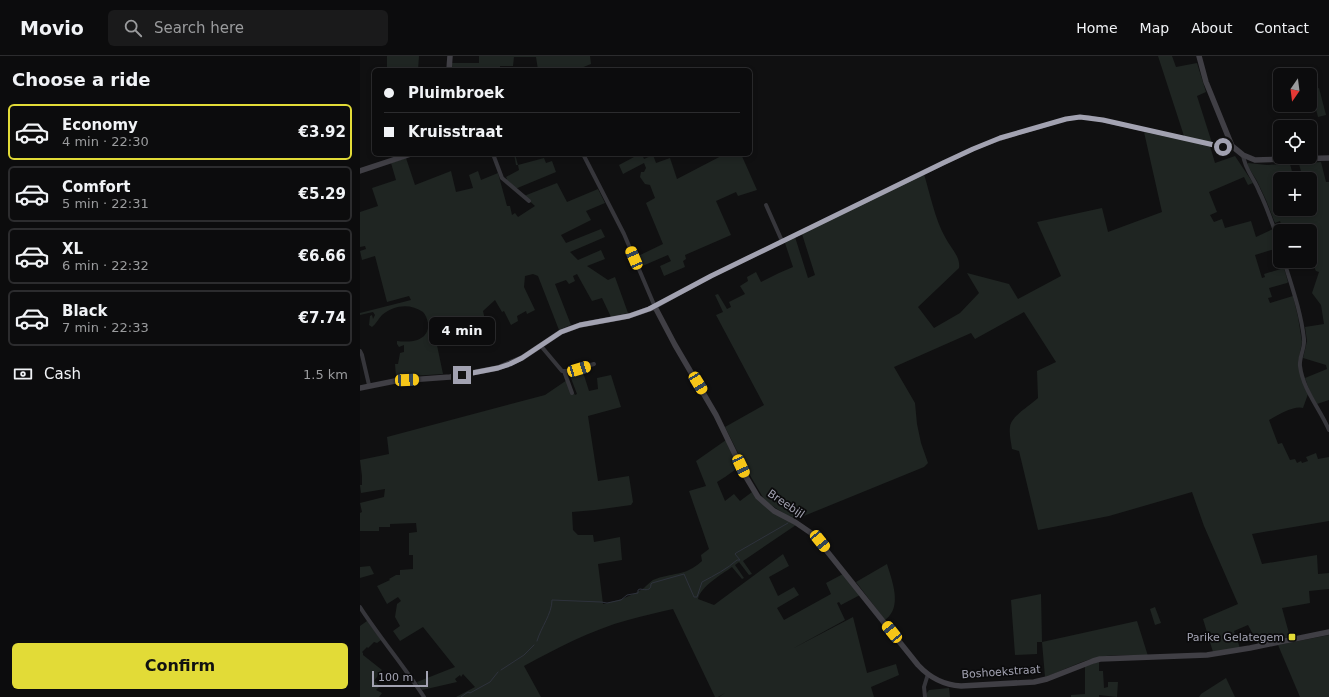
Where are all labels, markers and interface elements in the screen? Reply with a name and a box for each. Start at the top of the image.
search box [108,10,388,46]
text: Movio [20,17,84,39]
icon: search [122,17,144,39]
text: Search here [154,19,244,37]
text: Home [1076,20,1118,36]
text: Map [1140,20,1169,36]
text: About [1191,20,1233,36]
text: Contact [1255,20,1309,36]
north arrow [1273,68,1317,112]
map controls [1273,68,1317,268]
text: Choose a ride [12,69,151,90]
text: Pluimbroek [408,84,504,102]
icon: car [14,114,50,150]
text: Economy [62,116,138,134]
button: locate [1273,120,1317,164]
text: €3.92 [299,123,346,141]
text: Kruisstraat [408,123,503,141]
text: 4 min · 22:30 [62,134,149,149]
route start [1214,138,1232,156]
button: + [1273,172,1317,216]
icon: car [14,176,50,212]
text: Comfort [62,178,130,196]
text: €5.29 [299,185,346,203]
text: 5 min · 22:31 [62,196,149,211]
button: − [1273,224,1317,268]
icon: car [14,238,50,274]
text: XL [62,240,83,258]
car [624,245,644,271]
text: €6.66 [299,247,346,265]
text: 6 min · 22:32 [62,258,149,273]
icon: car [14,300,50,336]
text: Black [62,302,108,320]
text: €7.74 [299,309,346,327]
callout: 4 min [429,317,495,345]
text: 7 min · 22:33 [62,320,149,335]
text: 4 min [442,323,482,338]
car [566,360,592,378]
icon: cash [12,363,34,385]
text: Cash [44,365,81,383]
route end [453,366,471,384]
text: 1.5 km [303,367,348,382]
car [687,370,709,396]
car [395,373,419,387]
car [730,453,752,479]
street label: Breebijl [765,487,807,521]
car [808,528,832,554]
car [880,619,904,645]
place label: Parike Gelategem [1187,631,1284,644]
marker: Parike Gelategem [1287,632,1297,642]
button: Confirm [12,643,348,689]
street label: Boshoekstraat [961,663,1042,681]
scale bar [372,669,428,688]
text: 100 m [378,671,413,684]

